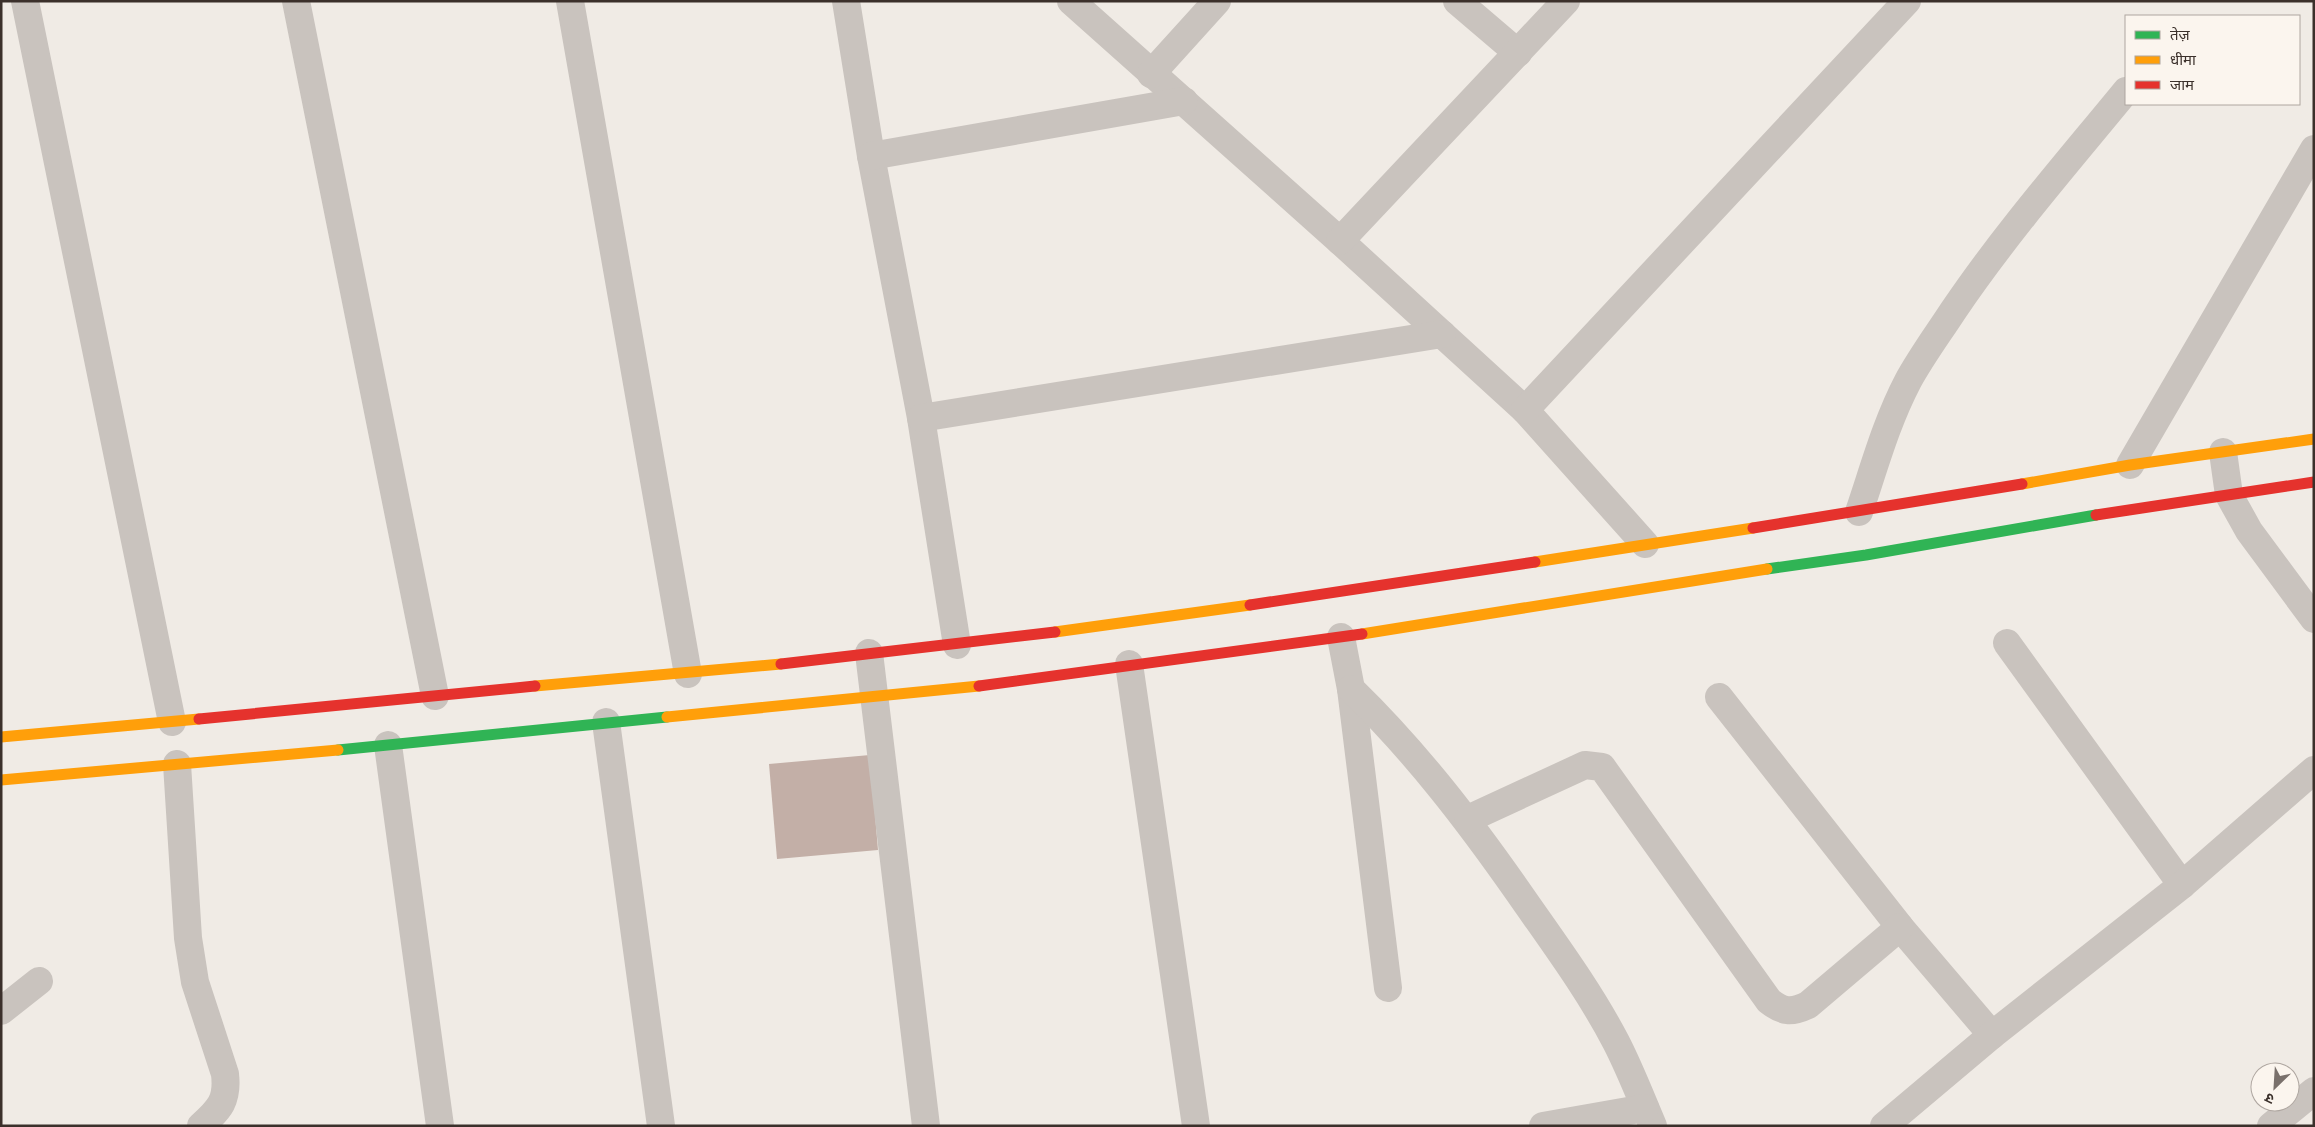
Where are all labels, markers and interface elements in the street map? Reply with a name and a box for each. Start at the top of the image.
legend [2125,15,2300,105]
text: तेज़ [2170,24,2191,44]
text: धीमा [2170,49,2197,69]
text: जाम [2170,74,2195,94]
north arrow [2250,1062,2300,1112]
text: उ [2261,1089,2277,1110]

